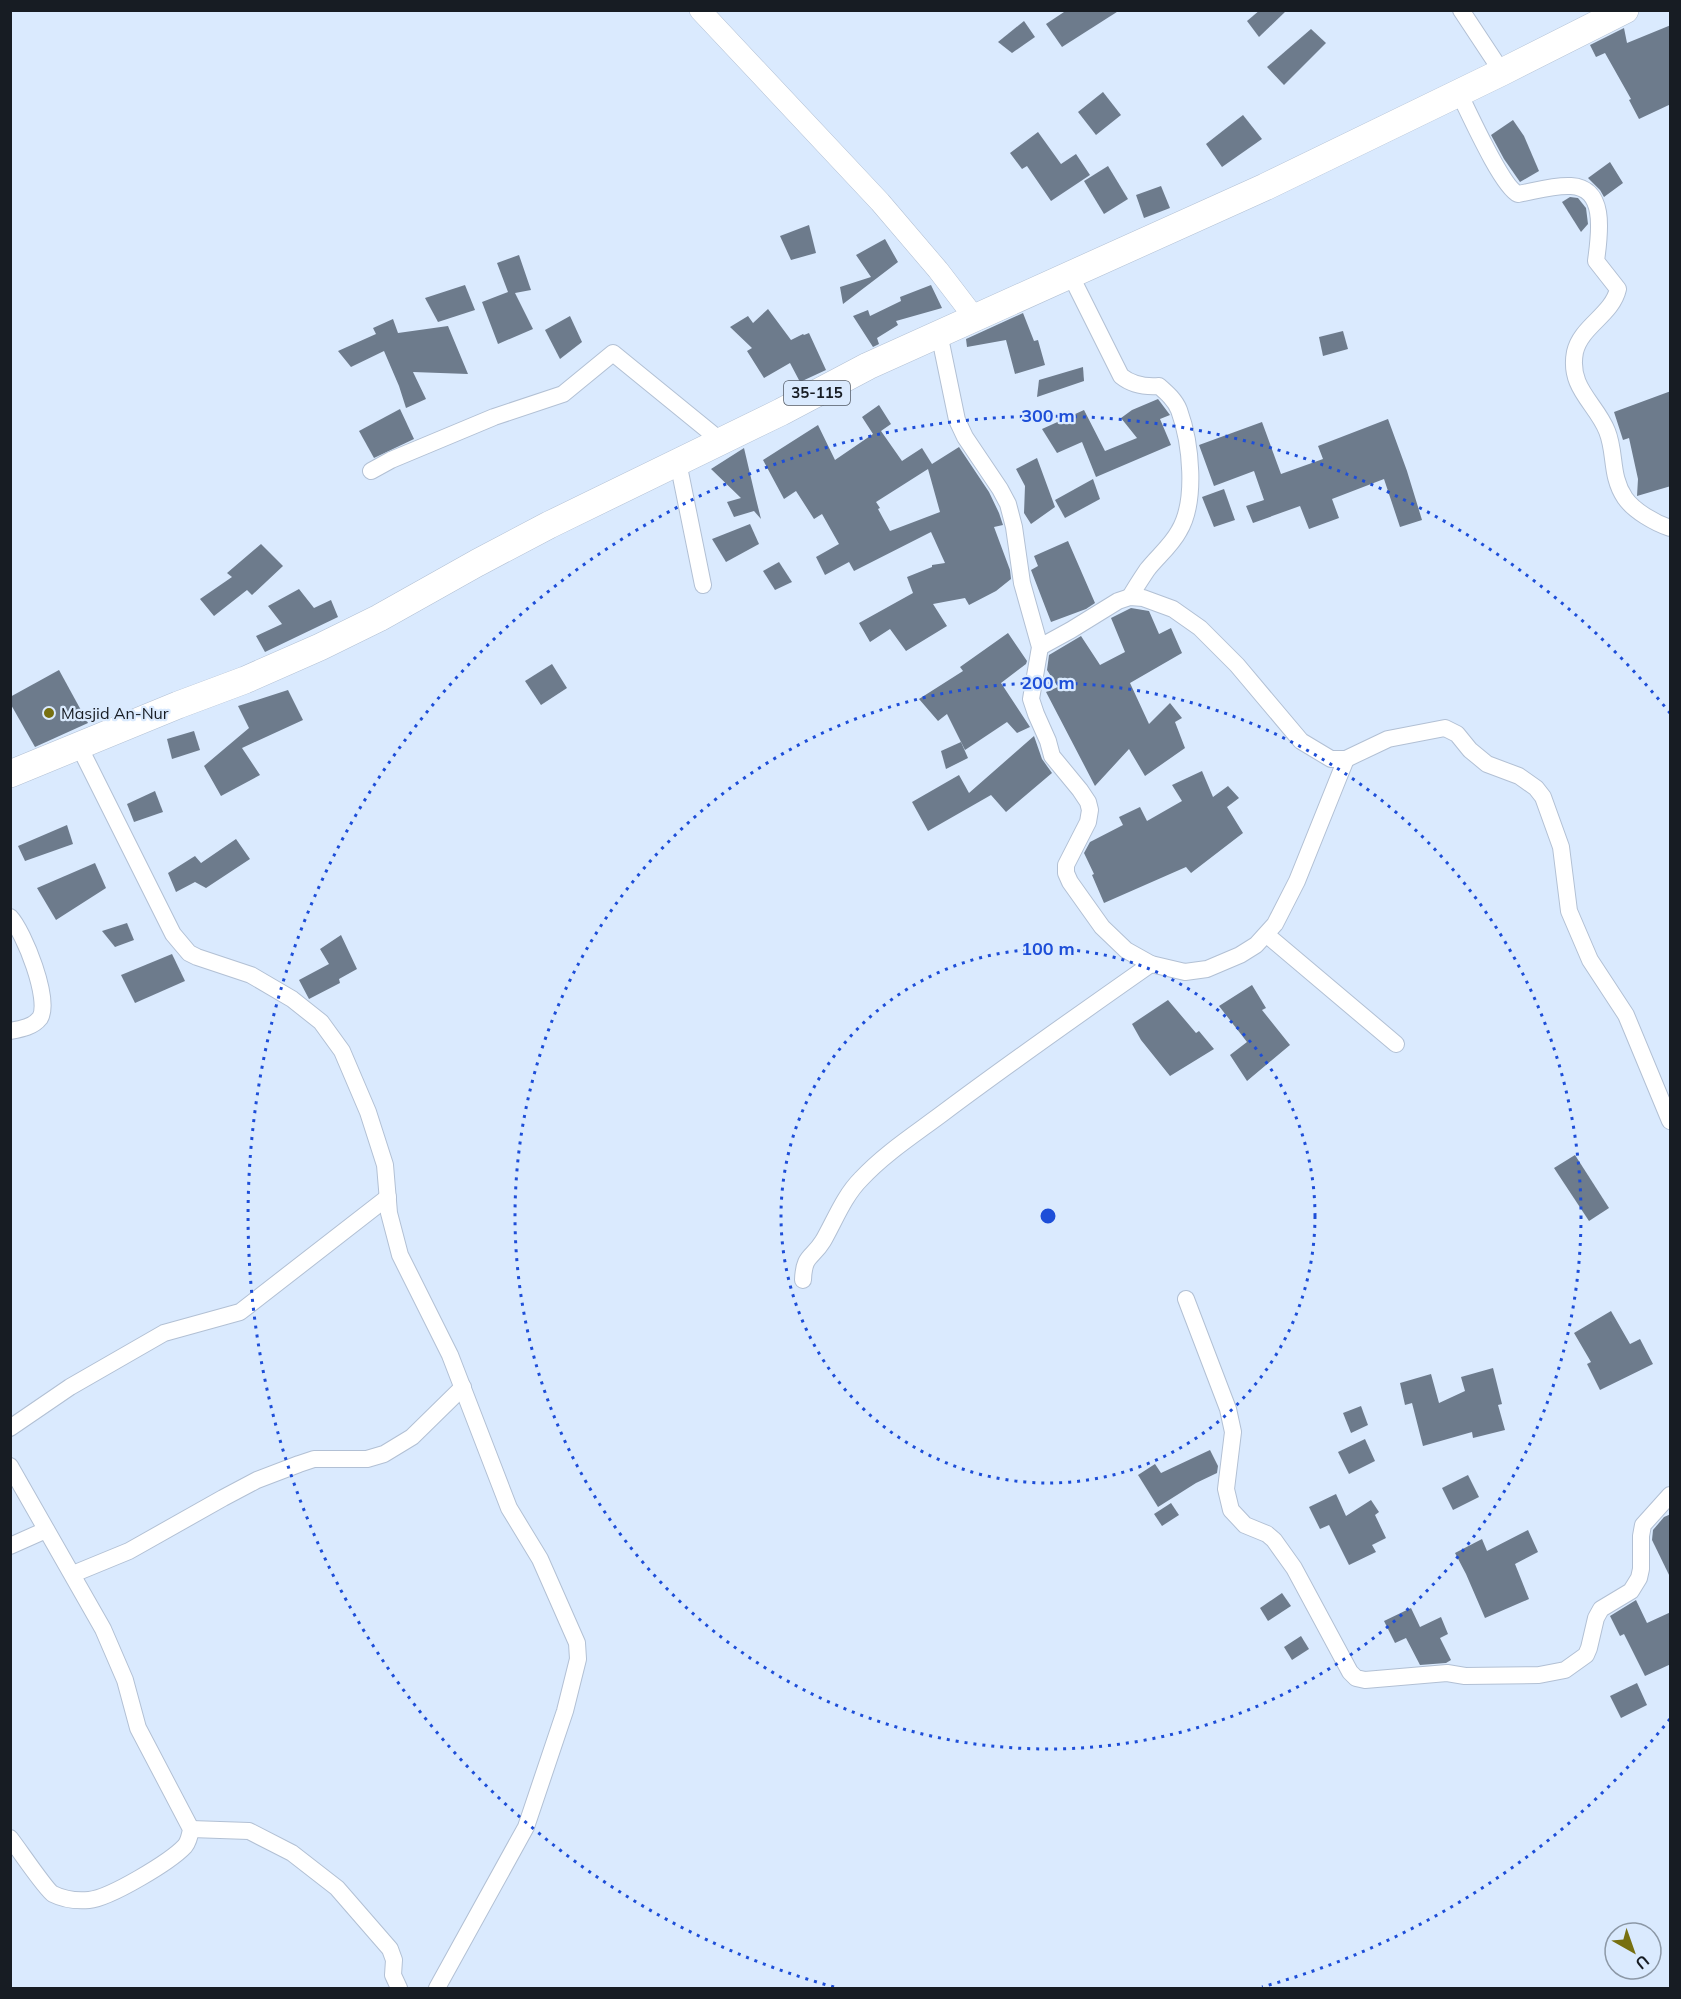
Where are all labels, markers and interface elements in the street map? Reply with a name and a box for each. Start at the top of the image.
road number: 35-115 [784,381,850,405]
text: 300 m [1021,404,1075,427]
text: 200 m [1021,671,1075,694]
place label: Masjid An-Nur [61,703,169,723]
marker: Masjid An-Nur [42,706,56,720]
text: 100 m [1021,937,1075,960]
centre of rings [1038,1206,1058,1226]
north arrow [1603,1921,1663,1981]
text: U [1632,1951,1654,1974]

